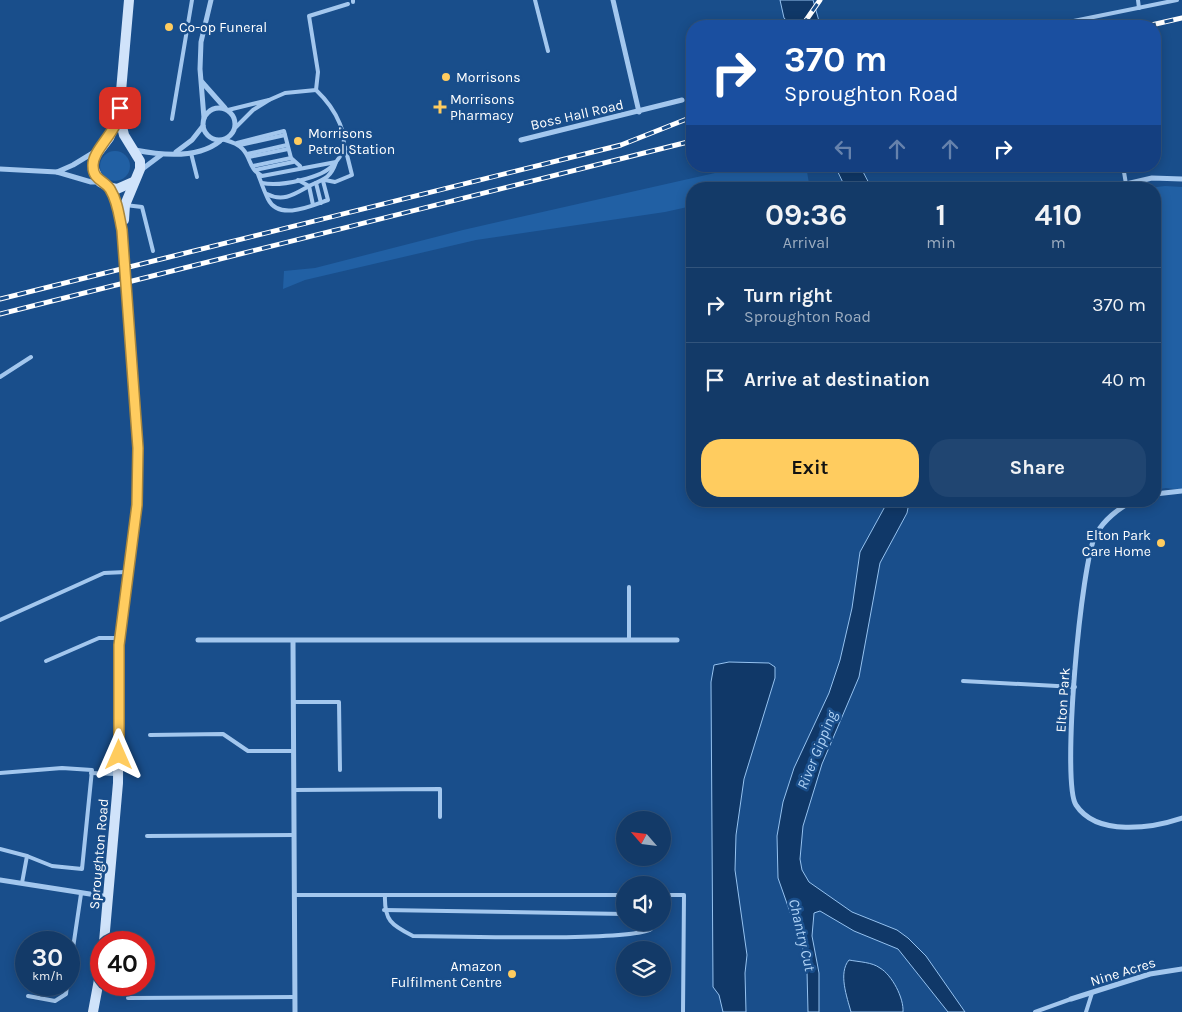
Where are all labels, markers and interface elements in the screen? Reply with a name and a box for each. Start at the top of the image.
place label: Co-op Funeral [179,19,267,36]
marker: Co-op Funeral [163,21,175,33]
text: 370 m [784,39,887,80]
icon: right [701,40,766,105]
place label: Morrisons [456,69,521,86]
marker: Morrisons [440,71,452,83]
text: Sproughton Road [784,81,959,107]
pin [99,87,141,129]
place label: Morrisons Pharmacy [450,91,515,124]
icon: arrive [106,94,134,122]
street label: Boss Hall Road [529,96,625,134]
marker: Morrisons Pharmacy [434,101,446,113]
place label: Morrisons Petrol Station [308,125,395,158]
marker: Morrisons Petrol Station [292,135,304,147]
icon: left [830,135,858,163]
icon: ahead [883,135,911,163]
icon: ahead [936,135,964,163]
icon: right [989,135,1017,163]
text: 09:36 [765,197,847,233]
text: 1 [935,197,946,233]
text: 410 [1035,197,1082,233]
text: Arrival [783,233,830,252]
text: min [926,233,956,252]
text: m [1051,233,1066,252]
text: Turn right [744,285,833,307]
icon: right [701,291,729,319]
text: 370 m [1092,294,1146,316]
text: Sproughton Road [744,307,871,326]
icon: arrive [701,366,729,394]
text: Arrive at destination [744,369,930,391]
text: 40 m [1102,369,1146,391]
button: Exit [701,439,919,497]
button: Share [929,439,1146,497]
place label: Elton Park Care Home [1082,527,1151,560]
marker: Elton Park Care Home [1155,537,1167,549]
street label: Elton Park [1052,667,1074,733]
water label: River Gipping [793,707,841,792]
position arrow [92,728,144,780]
street label: Sproughton Road [86,798,112,910]
north arrow [616,811,671,866]
map controls [616,811,671,996]
button: sound [616,876,671,931]
water label: Chantry Cut [785,897,819,974]
speed limit sign: 40 [90,931,155,996]
button: layers [616,941,671,996]
text: 30 [32,943,63,972]
street label: Nine Acres [1088,954,1158,990]
place label: Amazon Fulfilment Centre [391,958,502,991]
marker: Amazon Fulfilment Centre [506,968,518,980]
text: km/h [32,969,63,983]

